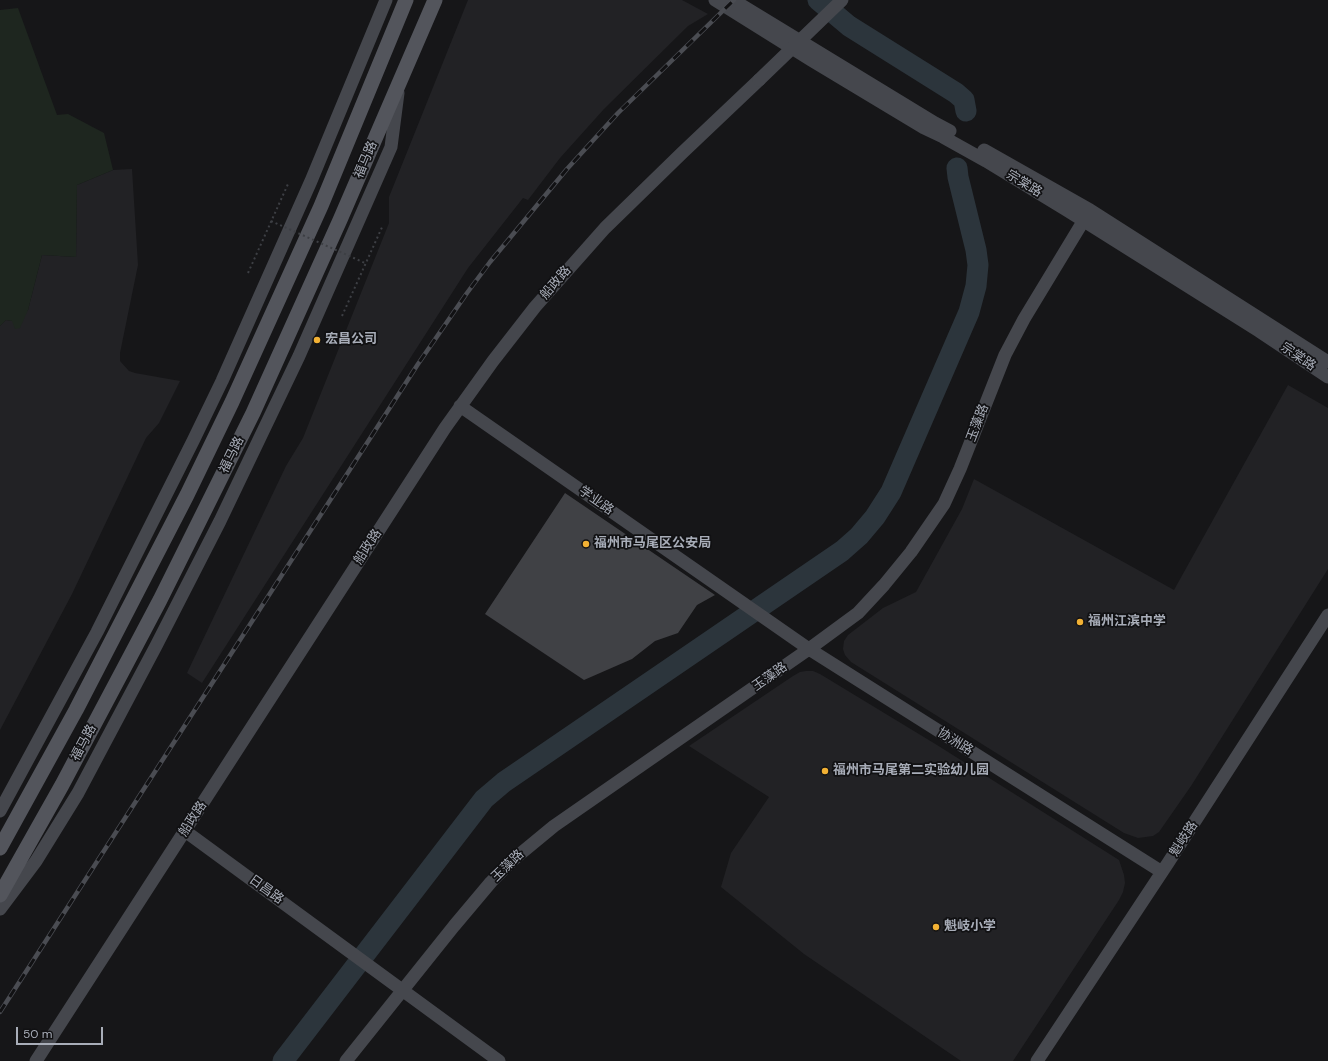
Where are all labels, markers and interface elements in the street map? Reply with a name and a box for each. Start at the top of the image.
street label: 福马路 [351,139,381,181]
street label: 宗棠路 [1003,167,1045,201]
street label: 船政路 [537,263,575,303]
place label: 宏昌公司 [325,332,377,348]
marker: 宏昌公司 [312,335,322,345]
street label: 宗棠路 [1277,340,1319,374]
street label: 玉藻路 [964,402,992,444]
street label: 福马路 [216,434,248,476]
street label: 学业路 [576,483,616,519]
street label: 船政路 [351,526,385,568]
place label: 福州市马尾区公安局 [594,536,711,552]
marker: 福州市马尾区公安局 [581,539,591,549]
place label: 福州江滨中学 [1088,614,1166,630]
marker: 福州江滨中学 [1075,617,1085,627]
street label: 玉藻路 [750,659,790,695]
street label: 福马路 [68,722,100,764]
street label: 协洲路 [934,725,976,759]
place label: 福州市马尾第二实验幼儿园 [833,763,989,779]
marker: 福州市马尾第二实验幼儿园 [820,766,830,776]
street label: 船政路 [176,798,210,840]
street label: 魁岐路 [1167,818,1201,860]
street label: 玉藻路 [489,847,527,885]
street label: 日昌路 [246,872,286,908]
place label: 魁岐小学 [944,919,996,935]
marker: 魁岐小学 [931,922,941,932]
scale bar [18,1019,105,1045]
text: 50 m [23,1026,52,1042]

